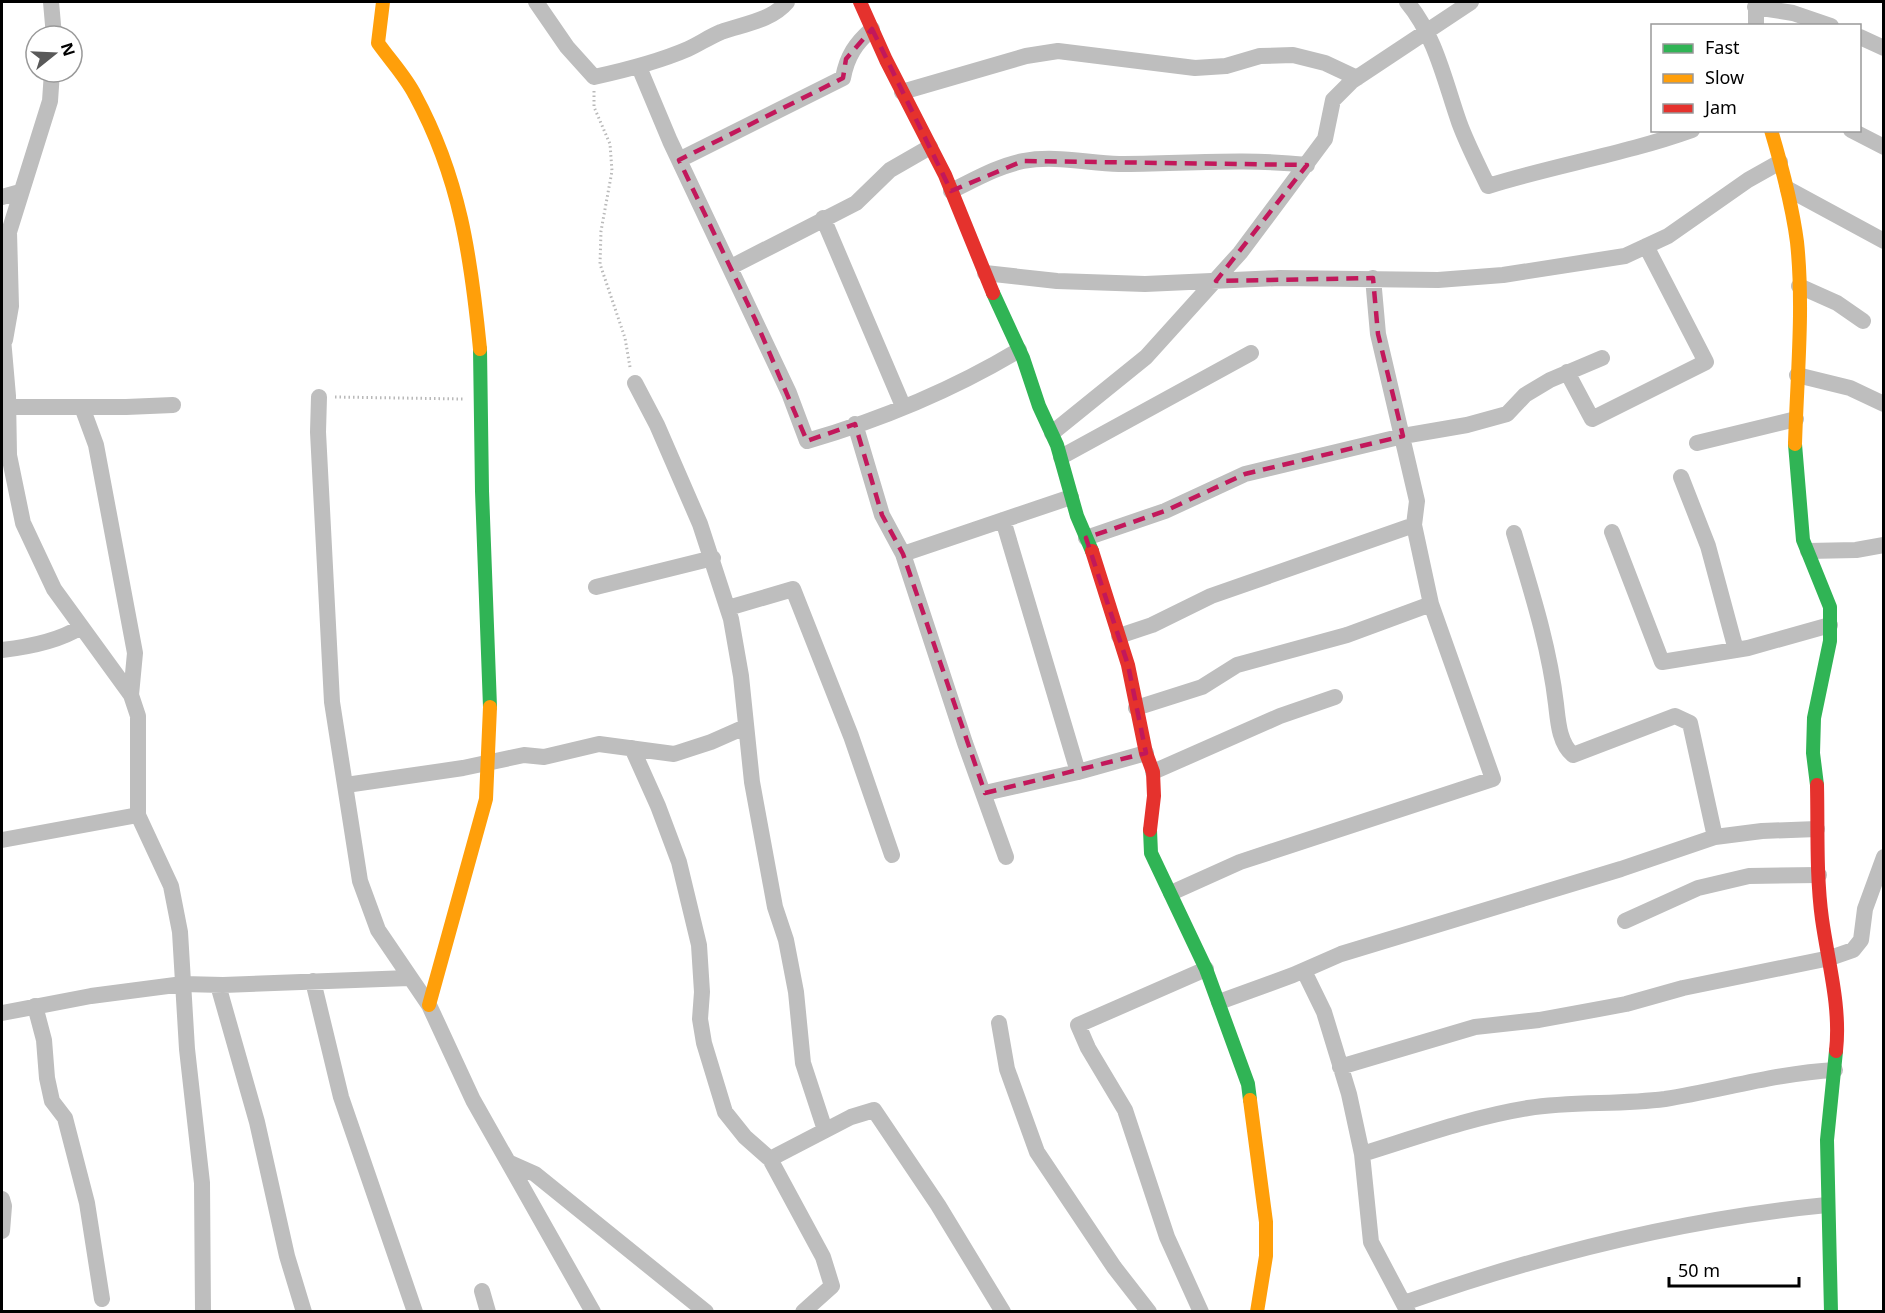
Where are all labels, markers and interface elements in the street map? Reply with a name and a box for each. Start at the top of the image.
north arrow [24,24,84,84]
legend [1651,24,1861,132]
text: Fast [1705,35,1740,59]
text: N [56,40,81,59]
text: Slow [1705,65,1744,89]
text: Jam [1703,95,1737,119]
scale bar [1669,1250,1800,1288]
text: 50 m [1678,1258,1720,1282]

